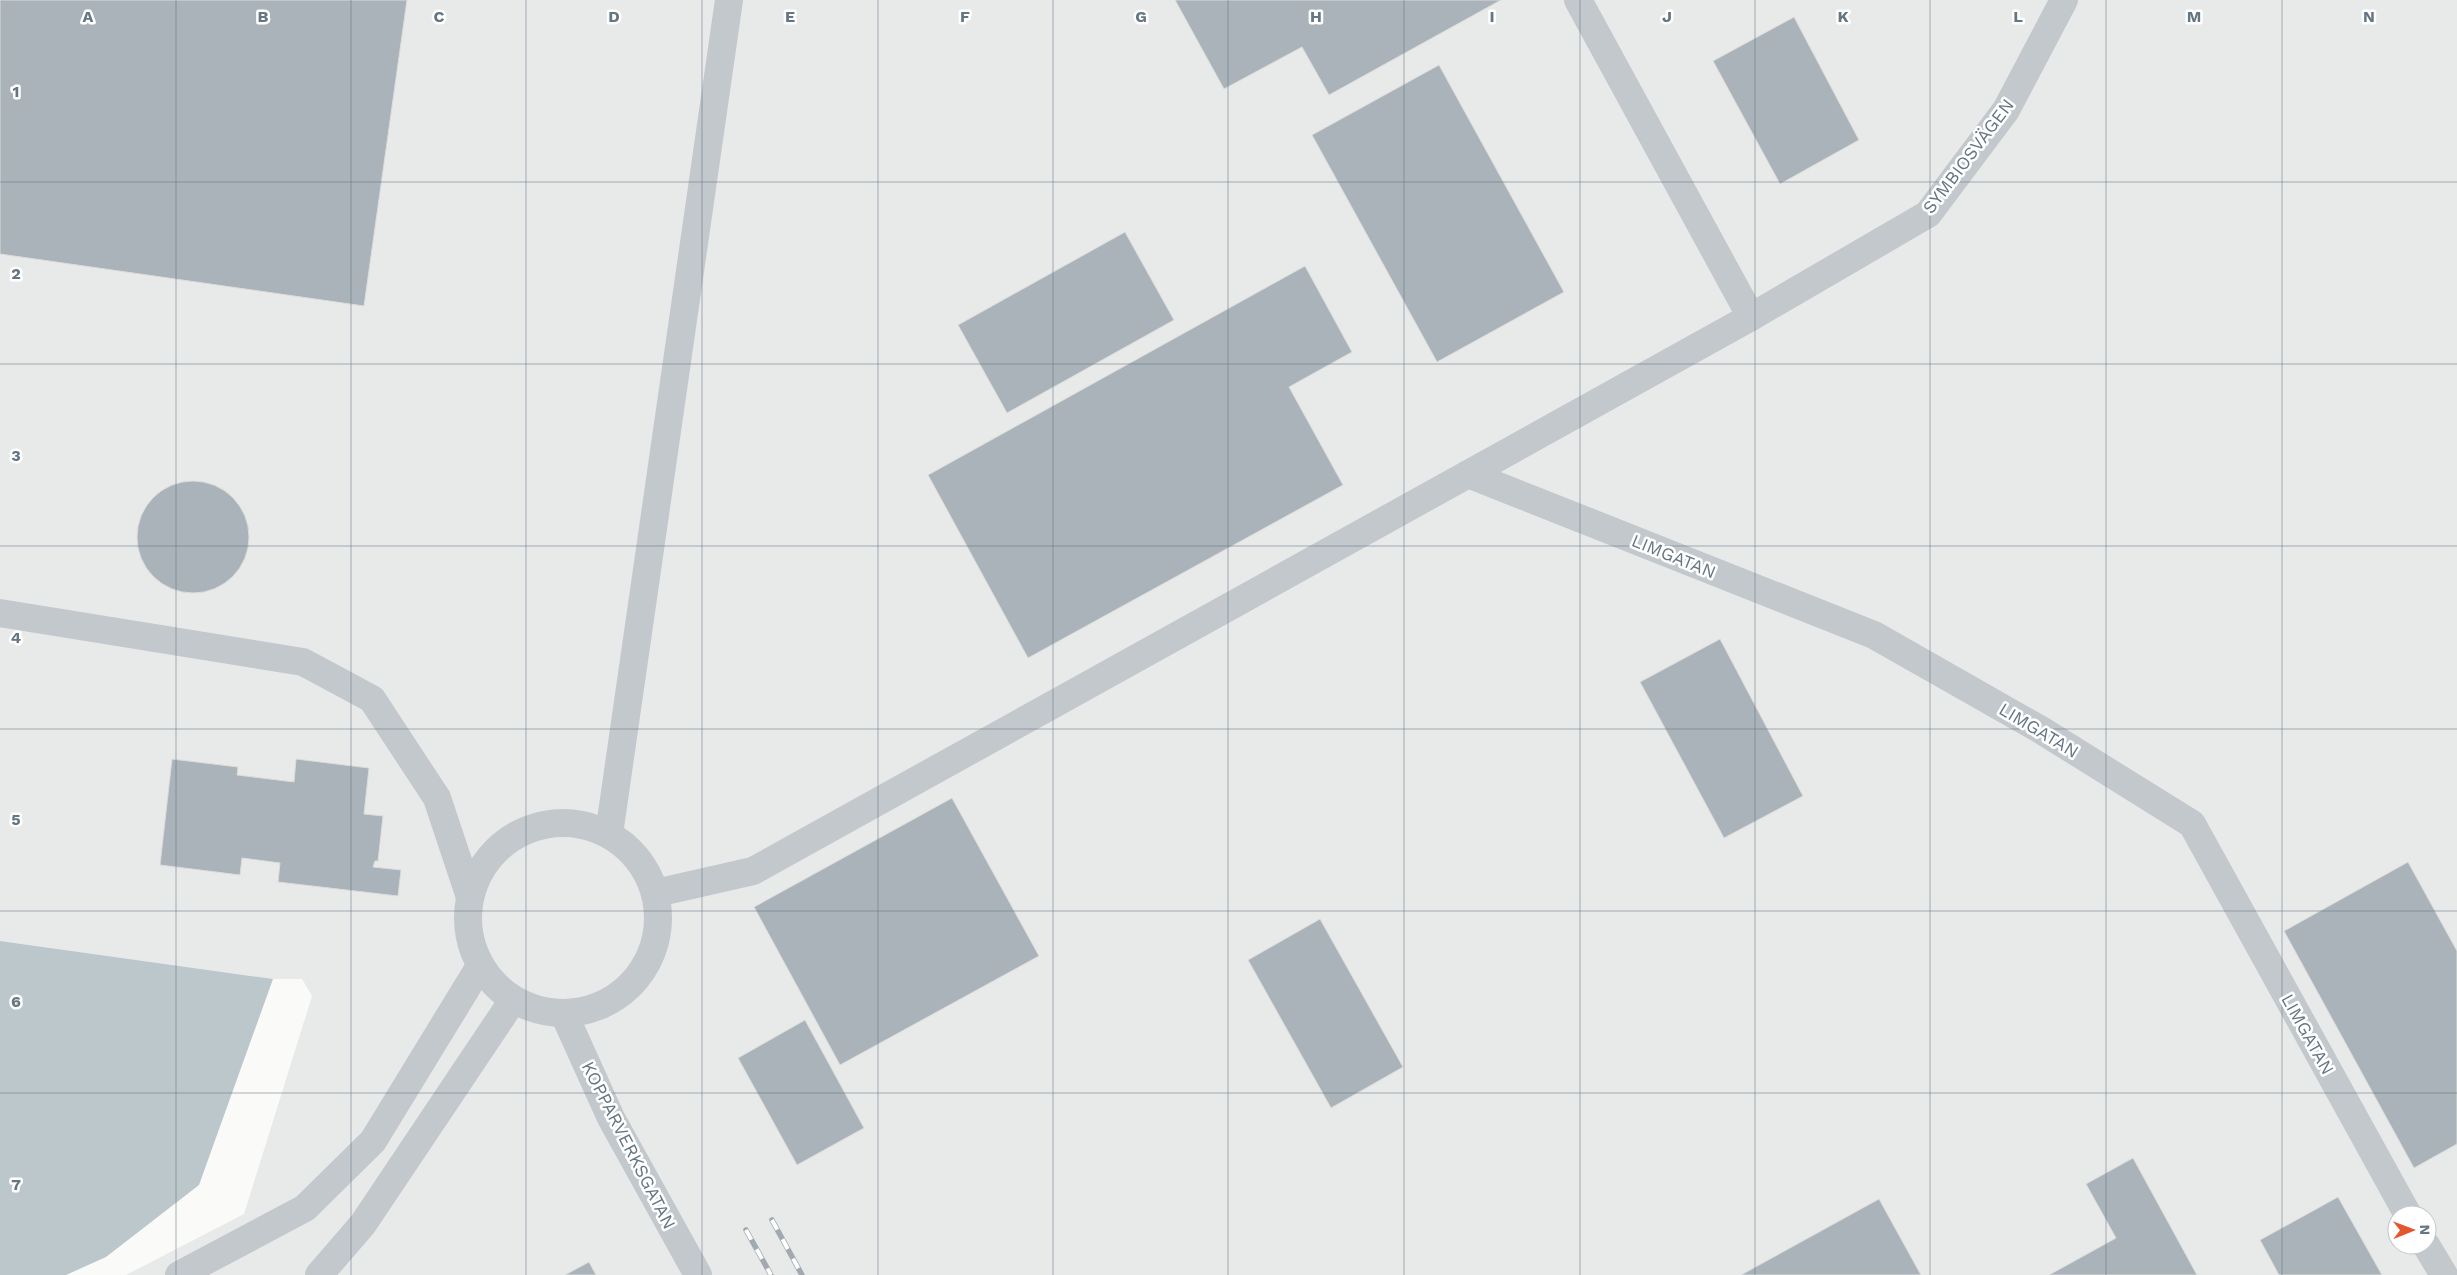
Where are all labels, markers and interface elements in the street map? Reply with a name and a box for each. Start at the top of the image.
text: A [83,7,94,26]
text: B [258,7,269,26]
text: C [434,7,445,26]
text: D [608,7,620,26]
text: E [785,7,795,26]
text: F [960,7,970,26]
text: G [1135,7,1147,26]
text: H [1310,7,1322,26]
text: I [1489,7,1495,26]
text: J [1662,7,1672,26]
text: K [1837,7,1849,26]
text: L [2013,7,2023,26]
text: M [2187,7,2201,26]
text: N [2363,7,2375,26]
text: 1 [13,82,19,101]
street label: SYMBIOSVÄGEN [1918,94,2018,218]
text: 2 [11,264,21,283]
text: 3 [11,446,21,465]
street label: LIMGATAN [1629,530,1719,582]
text: 4 [11,628,21,647]
street label: LIMGATAN [1995,698,2083,762]
text: 5 [11,810,21,829]
street label: LIMGATAN [2277,990,2339,1078]
text: 6 [11,992,21,1011]
street label: KOPPARVERKSGATAN [578,1058,680,1232]
text: 7 [11,1175,21,1194]
north arrow [2387,1205,2437,1255]
text: N [2417,1224,2433,1235]

